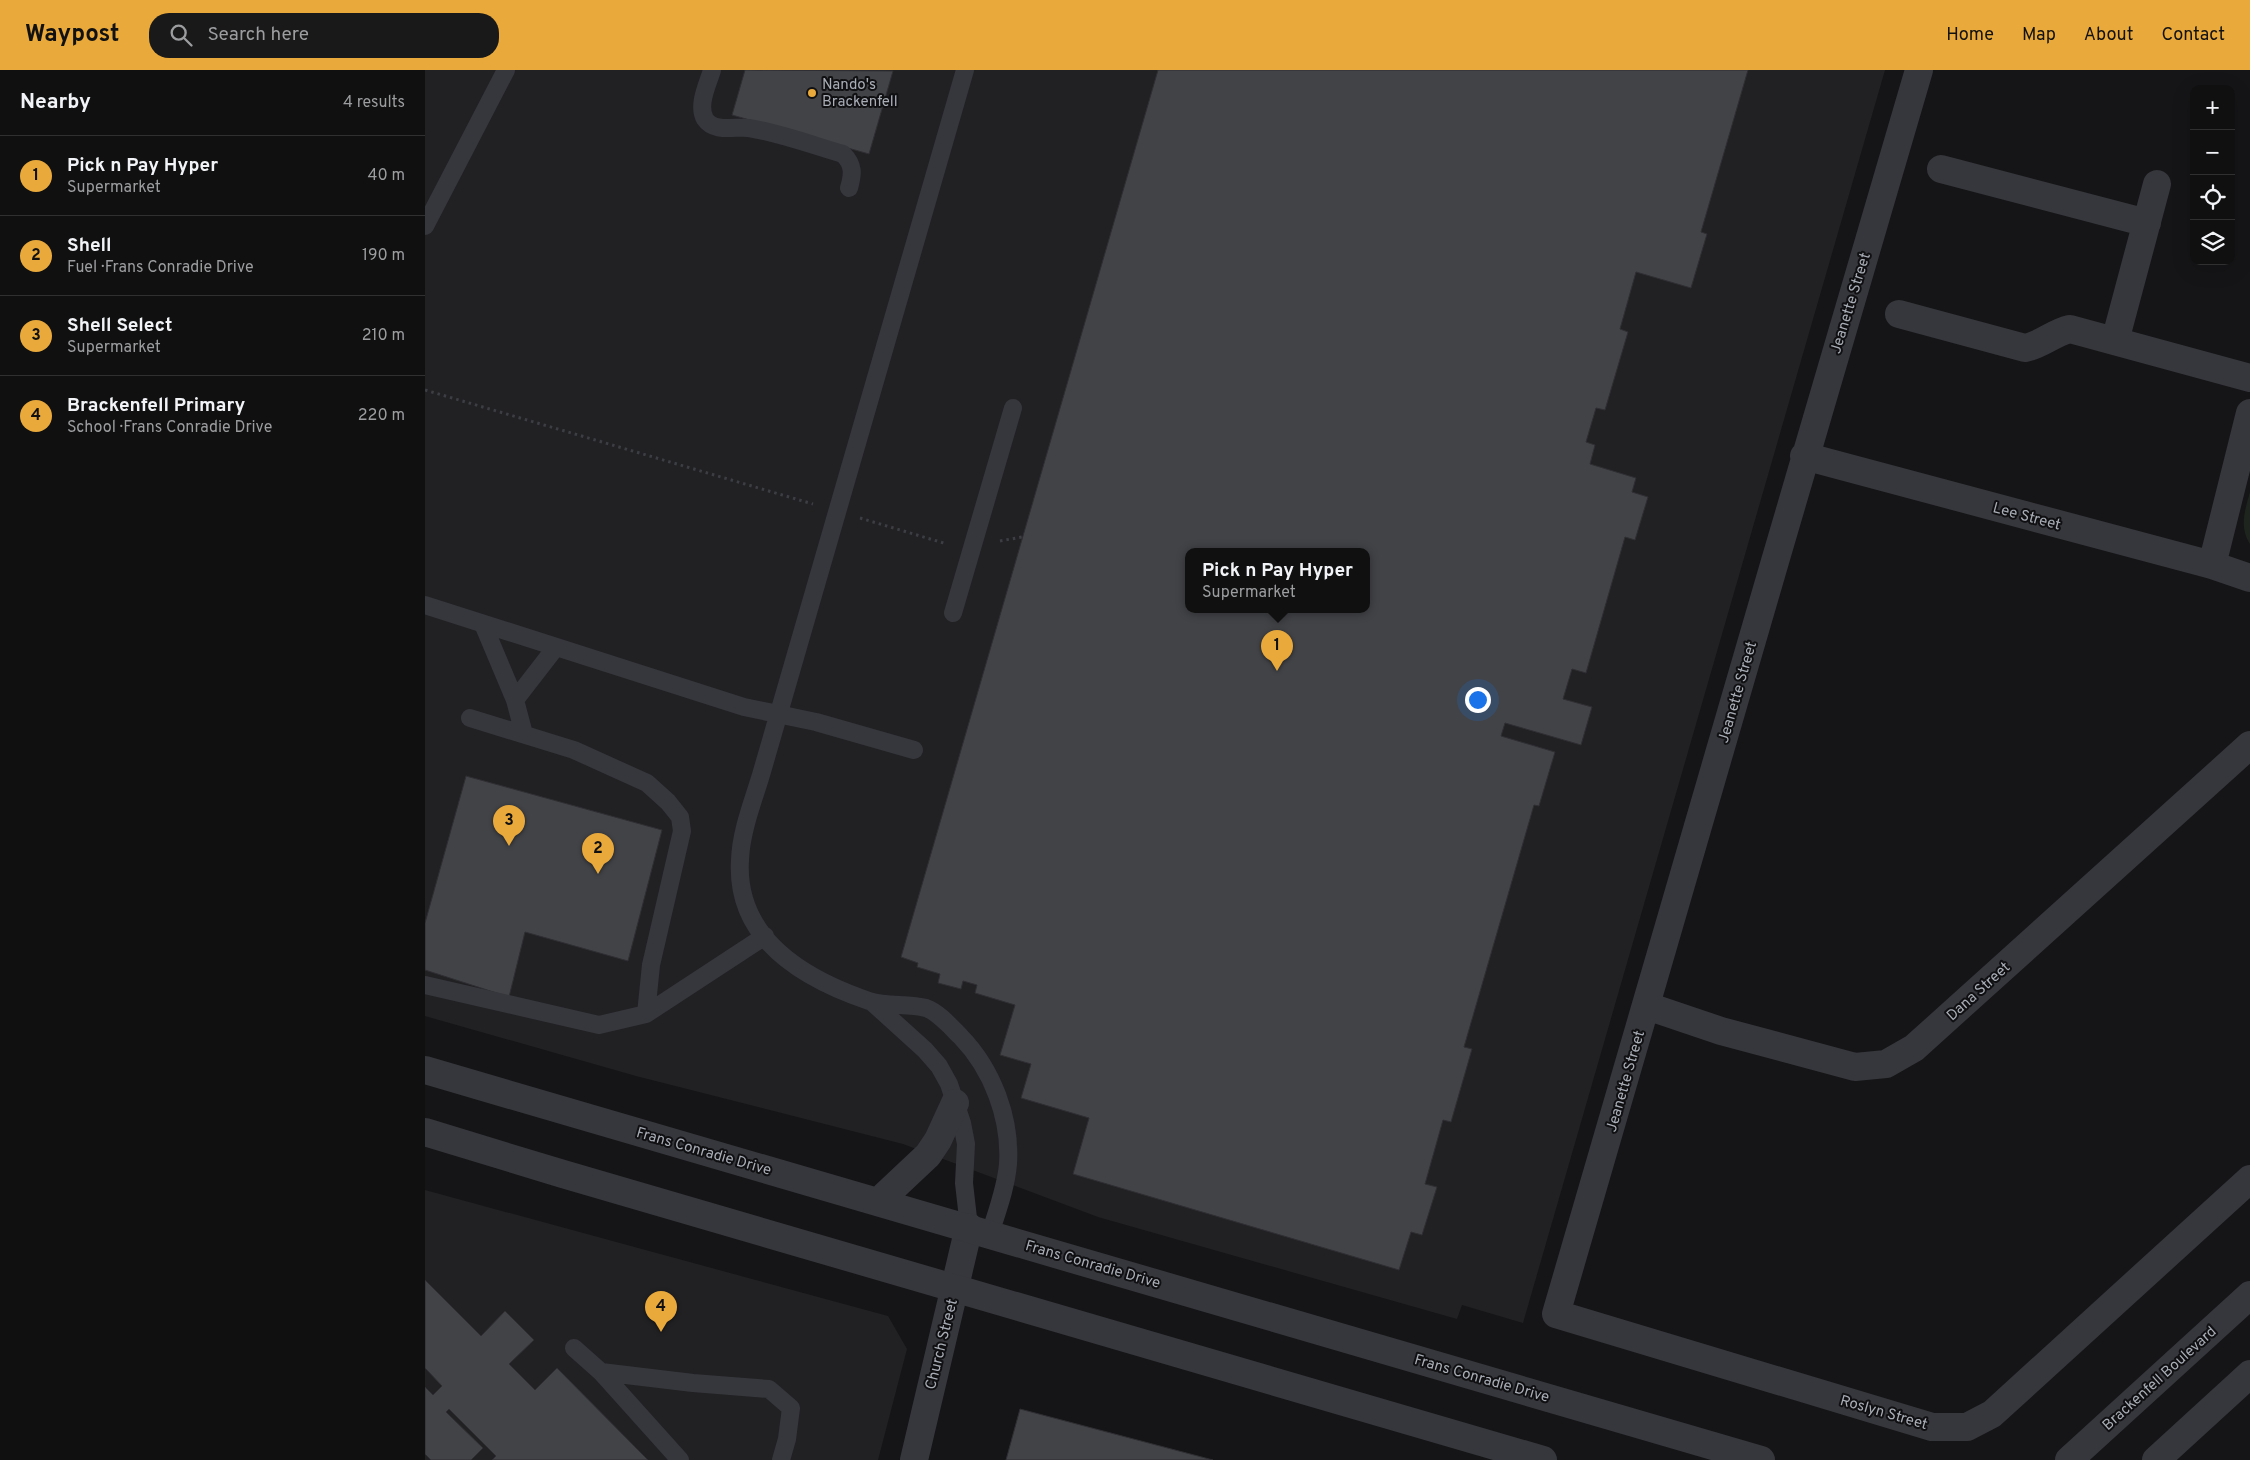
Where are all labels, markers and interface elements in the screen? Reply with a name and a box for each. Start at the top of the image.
search box [149,13,499,58]
text: Waypost [25,20,119,50]
icon: search [167,21,195,49]
text: Search here [207,23,309,47]
text: Home [1946,24,1994,47]
text: Map [2022,24,2056,47]
text: About [2084,24,2133,47]
text: Contact [2161,24,2225,47]
place label: Nando's Brackenfell [822,76,898,112]
map controls [2190,85,2235,265]
button: + [2190,85,2235,130]
marker: Nando's Brackenfell [806,87,818,99]
text: Nearby [20,89,91,116]
text: 4 results [343,93,405,113]
button: − [2190,130,2235,175]
text: Pick n Pay Hyper [67,154,218,178]
text: 1 [33,166,39,186]
text: 40 m [367,166,405,186]
button: locate [2190,175,2235,220]
text: Supermarket [67,178,161,198]
button: layers [2190,220,2235,265]
text: Shell [67,234,112,258]
text: 2 [31,246,41,266]
text: 190 m [362,246,405,266]
street label: Jeanette Street [1827,251,1876,356]
text: Fuel · Frans Conradie Drive [67,258,254,278]
text: Shell Select [67,314,172,338]
text: 3 [31,326,41,346]
text: 210 m [362,326,405,346]
text: Supermarket [67,338,161,358]
text: Brackenfell Primary [67,394,245,418]
text: 4 [31,406,41,426]
text: 220 m [358,406,405,426]
text: School · Frans Conradie Drive [67,418,272,438]
street label: Lee Street [1991,499,2063,536]
popup [1185,548,1370,613]
text: Pick n Pay Hyper [1202,559,1353,583]
text: Supermarket [1202,583,1296,603]
pin: 1 [1261,630,1293,671]
street label: Jeanette Street [1715,639,1762,745]
your location [1465,687,1491,713]
pin: 3 [493,805,525,846]
pin: 2 [582,833,614,874]
street label: Dana Street [1943,959,2015,1026]
street label: Jeanette Street [1603,1028,1650,1134]
street label: Frans Conradie Drive [634,1124,773,1181]
street label: Frans Conradie Drive [1023,1237,1162,1294]
pin: 4 [645,1291,677,1332]
street label: Church Street [922,1297,963,1392]
street label: Brackenfell Boulevard [2099,1323,2221,1435]
street label: Frans Conradie Drive [1412,1351,1551,1408]
street label: Roslyn Street [1838,1392,1930,1435]

